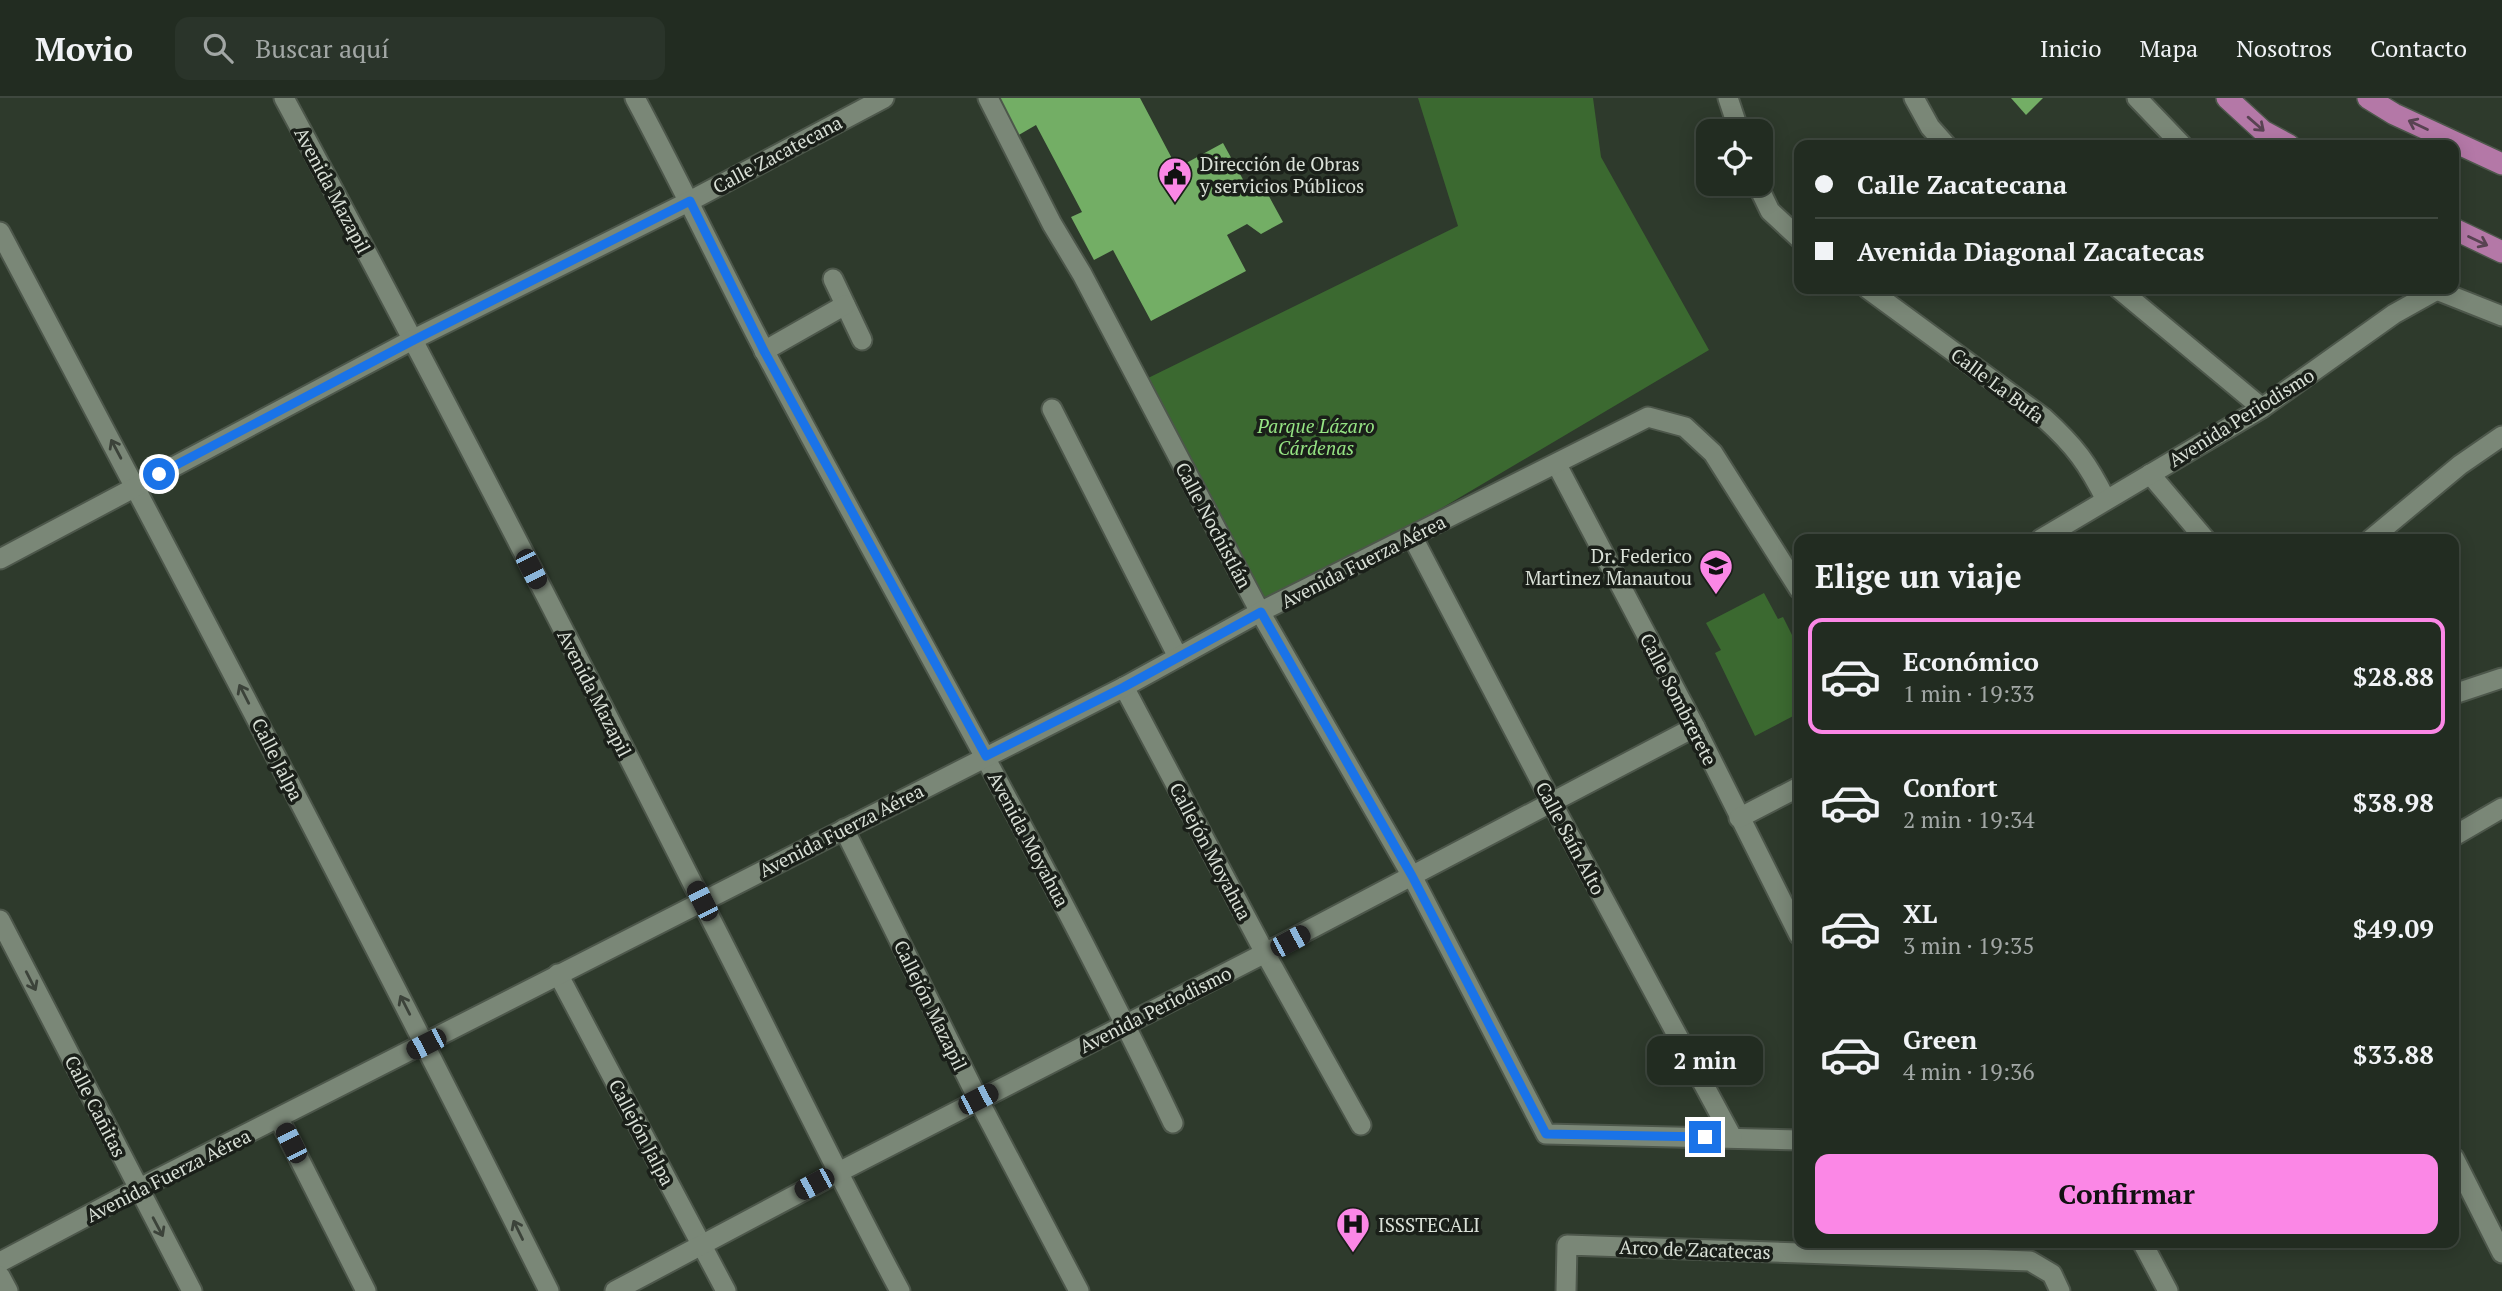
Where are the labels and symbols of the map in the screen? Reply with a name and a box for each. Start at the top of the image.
street label: Calle Zacatecana [708,109,846,199]
one-way arrow [2247,116,2265,132]
one-way arrow [2408,118,2429,131]
street label: Avenida Mazapil [289,123,377,257]
place label: Dirección de Obras y servicios Públicos [1199,151,1364,198]
public building icon: Dirección de Obras y servicios Públicos [1156,155,1194,204]
one-way arrow [2467,235,2488,248]
street label: Calle La Bufa [1946,342,2050,429]
street label: Avenida Periodismo [2163,362,2319,472]
park label: Parque Lázaro Cárdenas [1256,413,1375,460]
one-way arrow [109,439,122,460]
route start [143,458,175,490]
street label: Calle Nochistlán [1170,458,1258,592]
street label: Avenida Fuerza Aérea [1276,508,1450,613]
place label: Dr. Federico Martinez Manautou [1525,543,1692,590]
car [513,546,550,592]
school or university icon: Dr. Federico Martinez Manautou [1697,547,1735,596]
street label: Avenida Mazapil [552,625,638,761]
street label: Calle Sombrerete [1635,629,1723,769]
one-way arrow [237,684,250,705]
street label: Calle Jalpa [247,713,310,805]
street label: Avenida Moyahua [983,767,1075,911]
street label: Avenida Fuerza Aérea [754,777,928,882]
street label: Calle Saín Alto [1531,777,1611,899]
street label: Callejón Moyahua [1164,778,1258,924]
car [684,878,721,924]
car [1267,922,1314,960]
street label: Callejón Mazapil [889,936,973,1074]
street label: Avenida Periodismo [1075,960,1235,1058]
one-way arrow [25,970,39,991]
one-way arrow [398,995,412,1016]
car [403,1025,450,1063]
callout: 2 min [1647,1035,1763,1084]
street label: Calle Cañitas [60,1051,132,1161]
street label: Callejón Jalpa [604,1075,681,1190]
car [955,1080,1002,1118]
car [273,1120,310,1166]
route end [1689,1121,1721,1153]
street label: Avenida Fuerza Aérea [81,1122,255,1227]
car [791,1165,838,1203]
hospital icon: ISSSTECALI [1334,1205,1372,1254]
place label: ISSSTECALI [1378,1212,1480,1237]
one-way arrow [151,1216,165,1236]
one-way arrow [511,1220,525,1241]
street label: Arco de Zacatecas [1619,1234,1771,1264]

